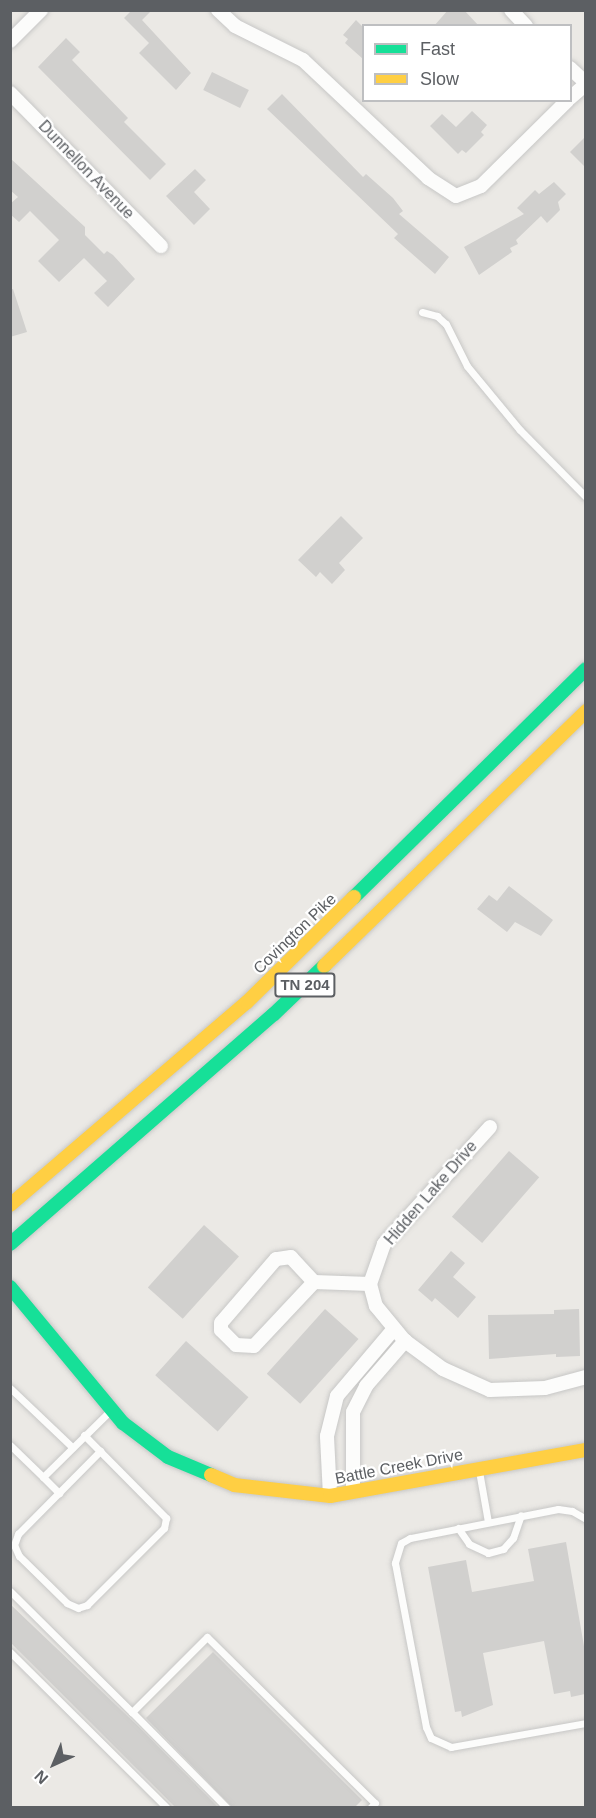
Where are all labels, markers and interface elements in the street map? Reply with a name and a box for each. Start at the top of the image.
legend [362,24,572,102]
text: Fast [420,39,455,59]
text: Slow [420,69,459,89]
street label: Dunnellon Avenue [34,116,138,224]
street label: Covington Pike [250,890,340,978]
road number: TN 204 [274,973,336,997]
street label: Hidden Lake Drive [381,1137,481,1249]
street label: Battle Creek Drive [333,1445,465,1489]
north arrow [24,1734,84,1794]
text: N [31,1767,51,1787]

